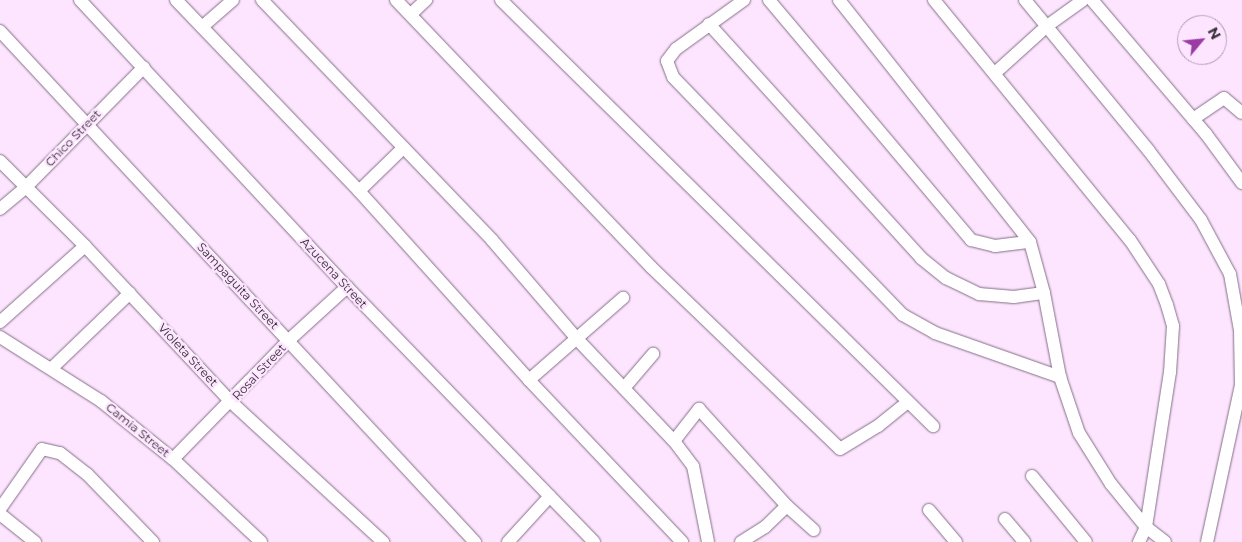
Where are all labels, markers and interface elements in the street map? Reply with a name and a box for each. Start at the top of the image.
north arrow [1177,15,1227,65]
text: N [1204,24,1225,43]
street label: Chico Street [42,107,104,169]
street label: Azucena Street [298,235,370,311]
street label: Sampaguita Street [194,240,282,332]
street label: Violeta Street [155,321,221,389]
street label: Rosal Street [229,341,289,403]
street label: Camia Street [103,400,173,460]

